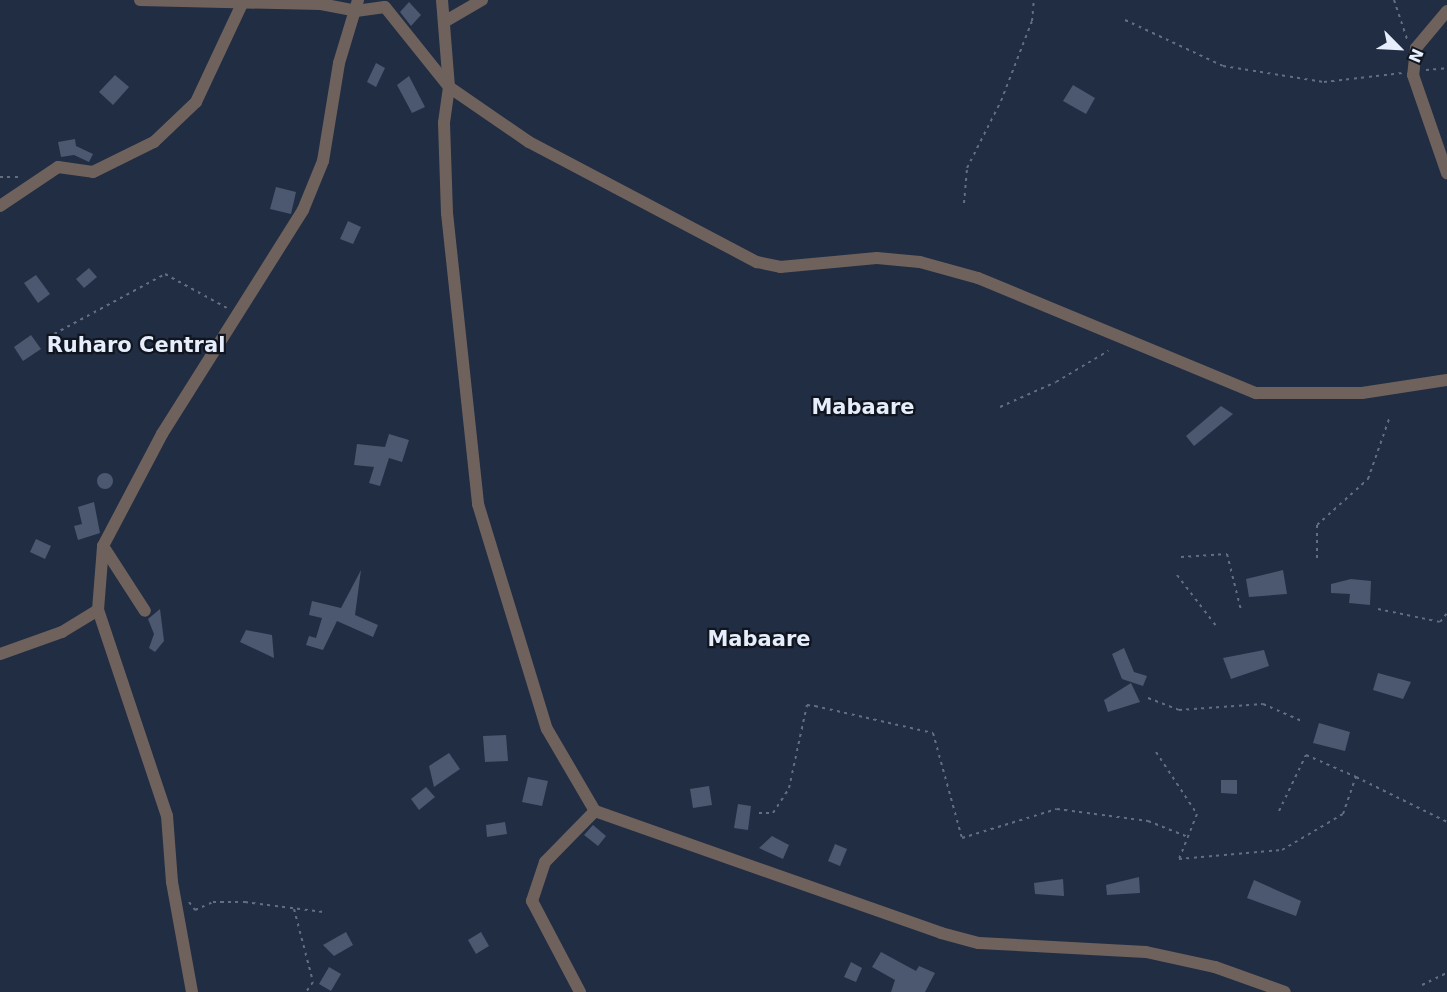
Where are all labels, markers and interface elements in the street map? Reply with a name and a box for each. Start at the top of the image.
north arrow [1369,18,1429,78]
text: N [1405,46,1427,65]
district label: Ruharo Central [47,332,225,358]
district label: Mabaare [811,394,915,420]
district label: Mabaare [707,626,811,652]

